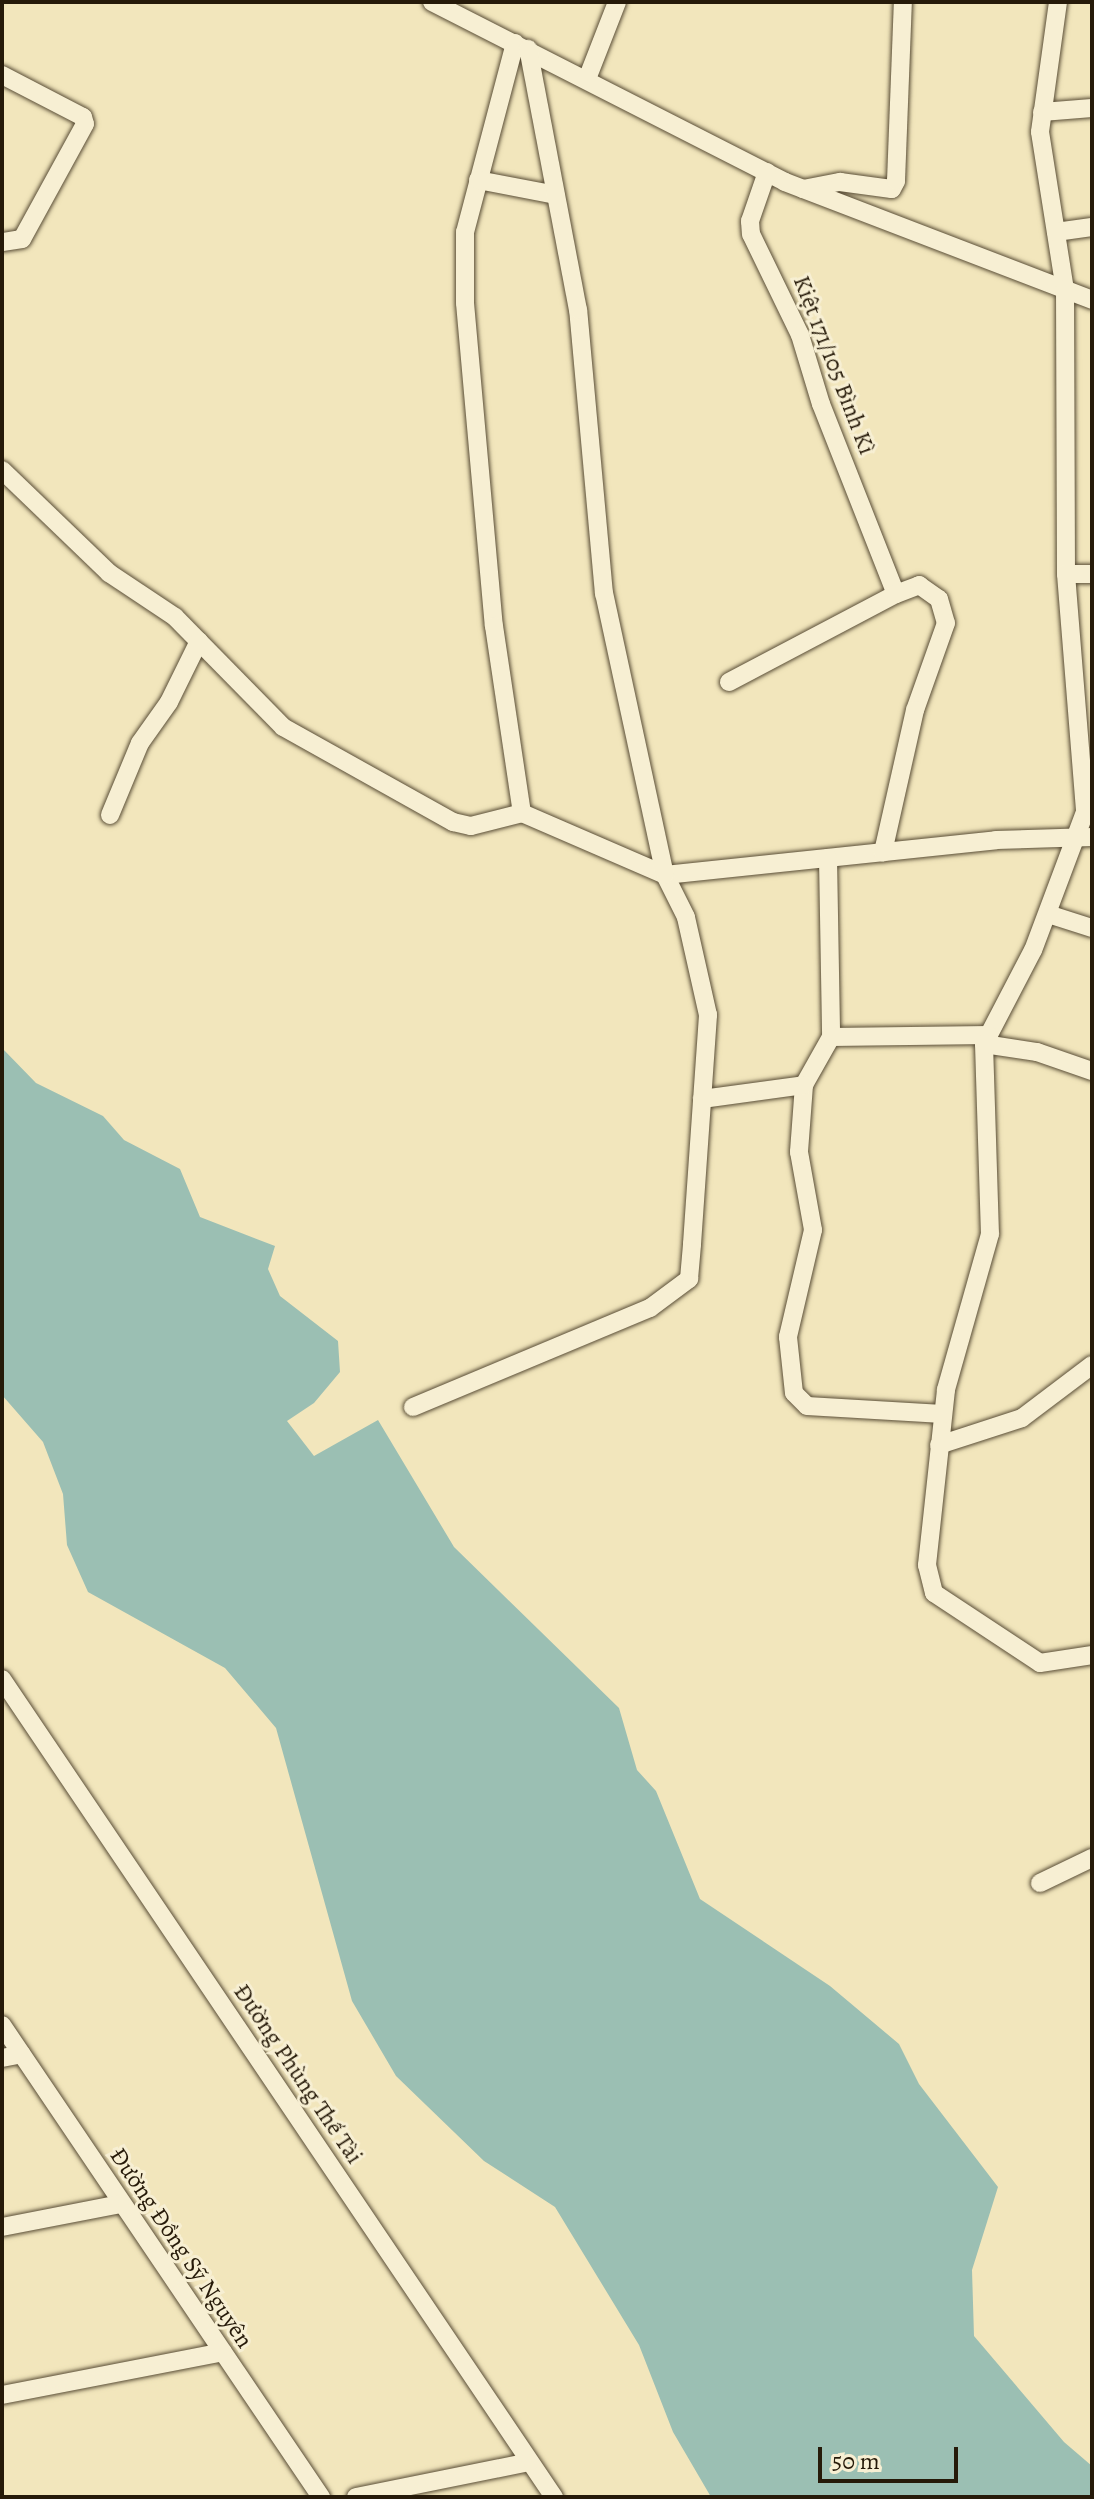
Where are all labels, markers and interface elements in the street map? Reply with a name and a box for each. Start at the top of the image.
street label: Kiệt 171/105 Bình Kì [787,272,881,458]
street label: Đường Phùng Thế Tài [227,1979,369,2169]
street label: Đường Đồng Sỹ Nguyên [103,2142,259,2354]
scale bar [822,2431,962,2481]
text: 50 m [832,2445,880,2477]

